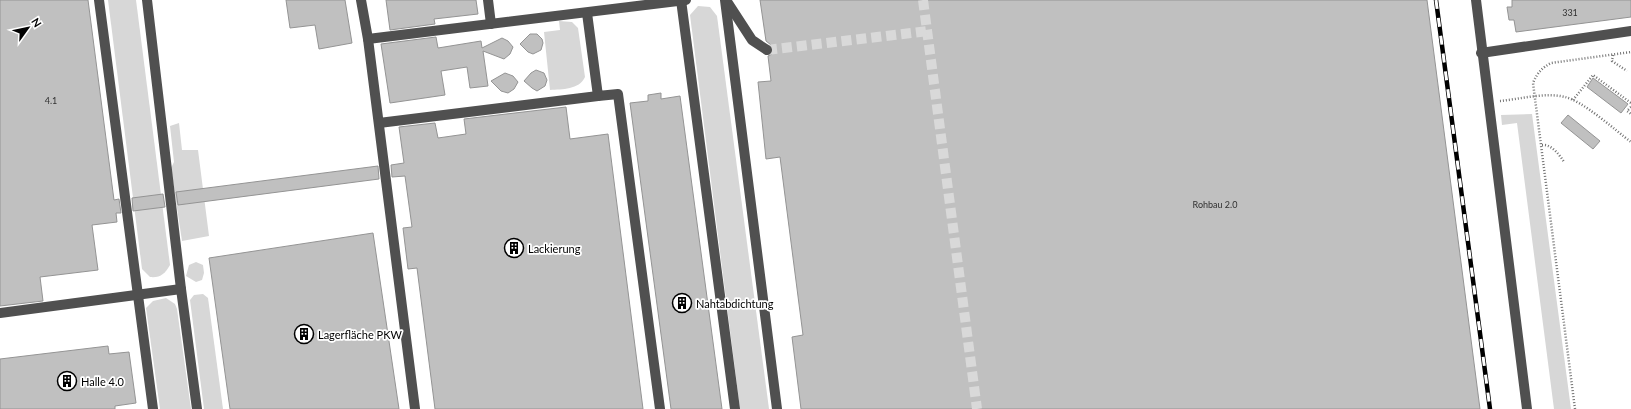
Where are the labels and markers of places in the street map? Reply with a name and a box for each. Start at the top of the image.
building icon: Lackierung [503,237,525,259]
place label: Lackierung [528,242,581,255]
building icon: Nahtabdichtung [671,292,693,314]
place label: Nahtabdichtung [696,297,774,310]
building icon: Lagerfläche PKW [293,323,315,345]
place label: Lagerfläche PKW [318,328,402,341]
building icon: Halle 4.0 [56,370,78,392]
place label: Halle 4.0 [81,375,124,388]

